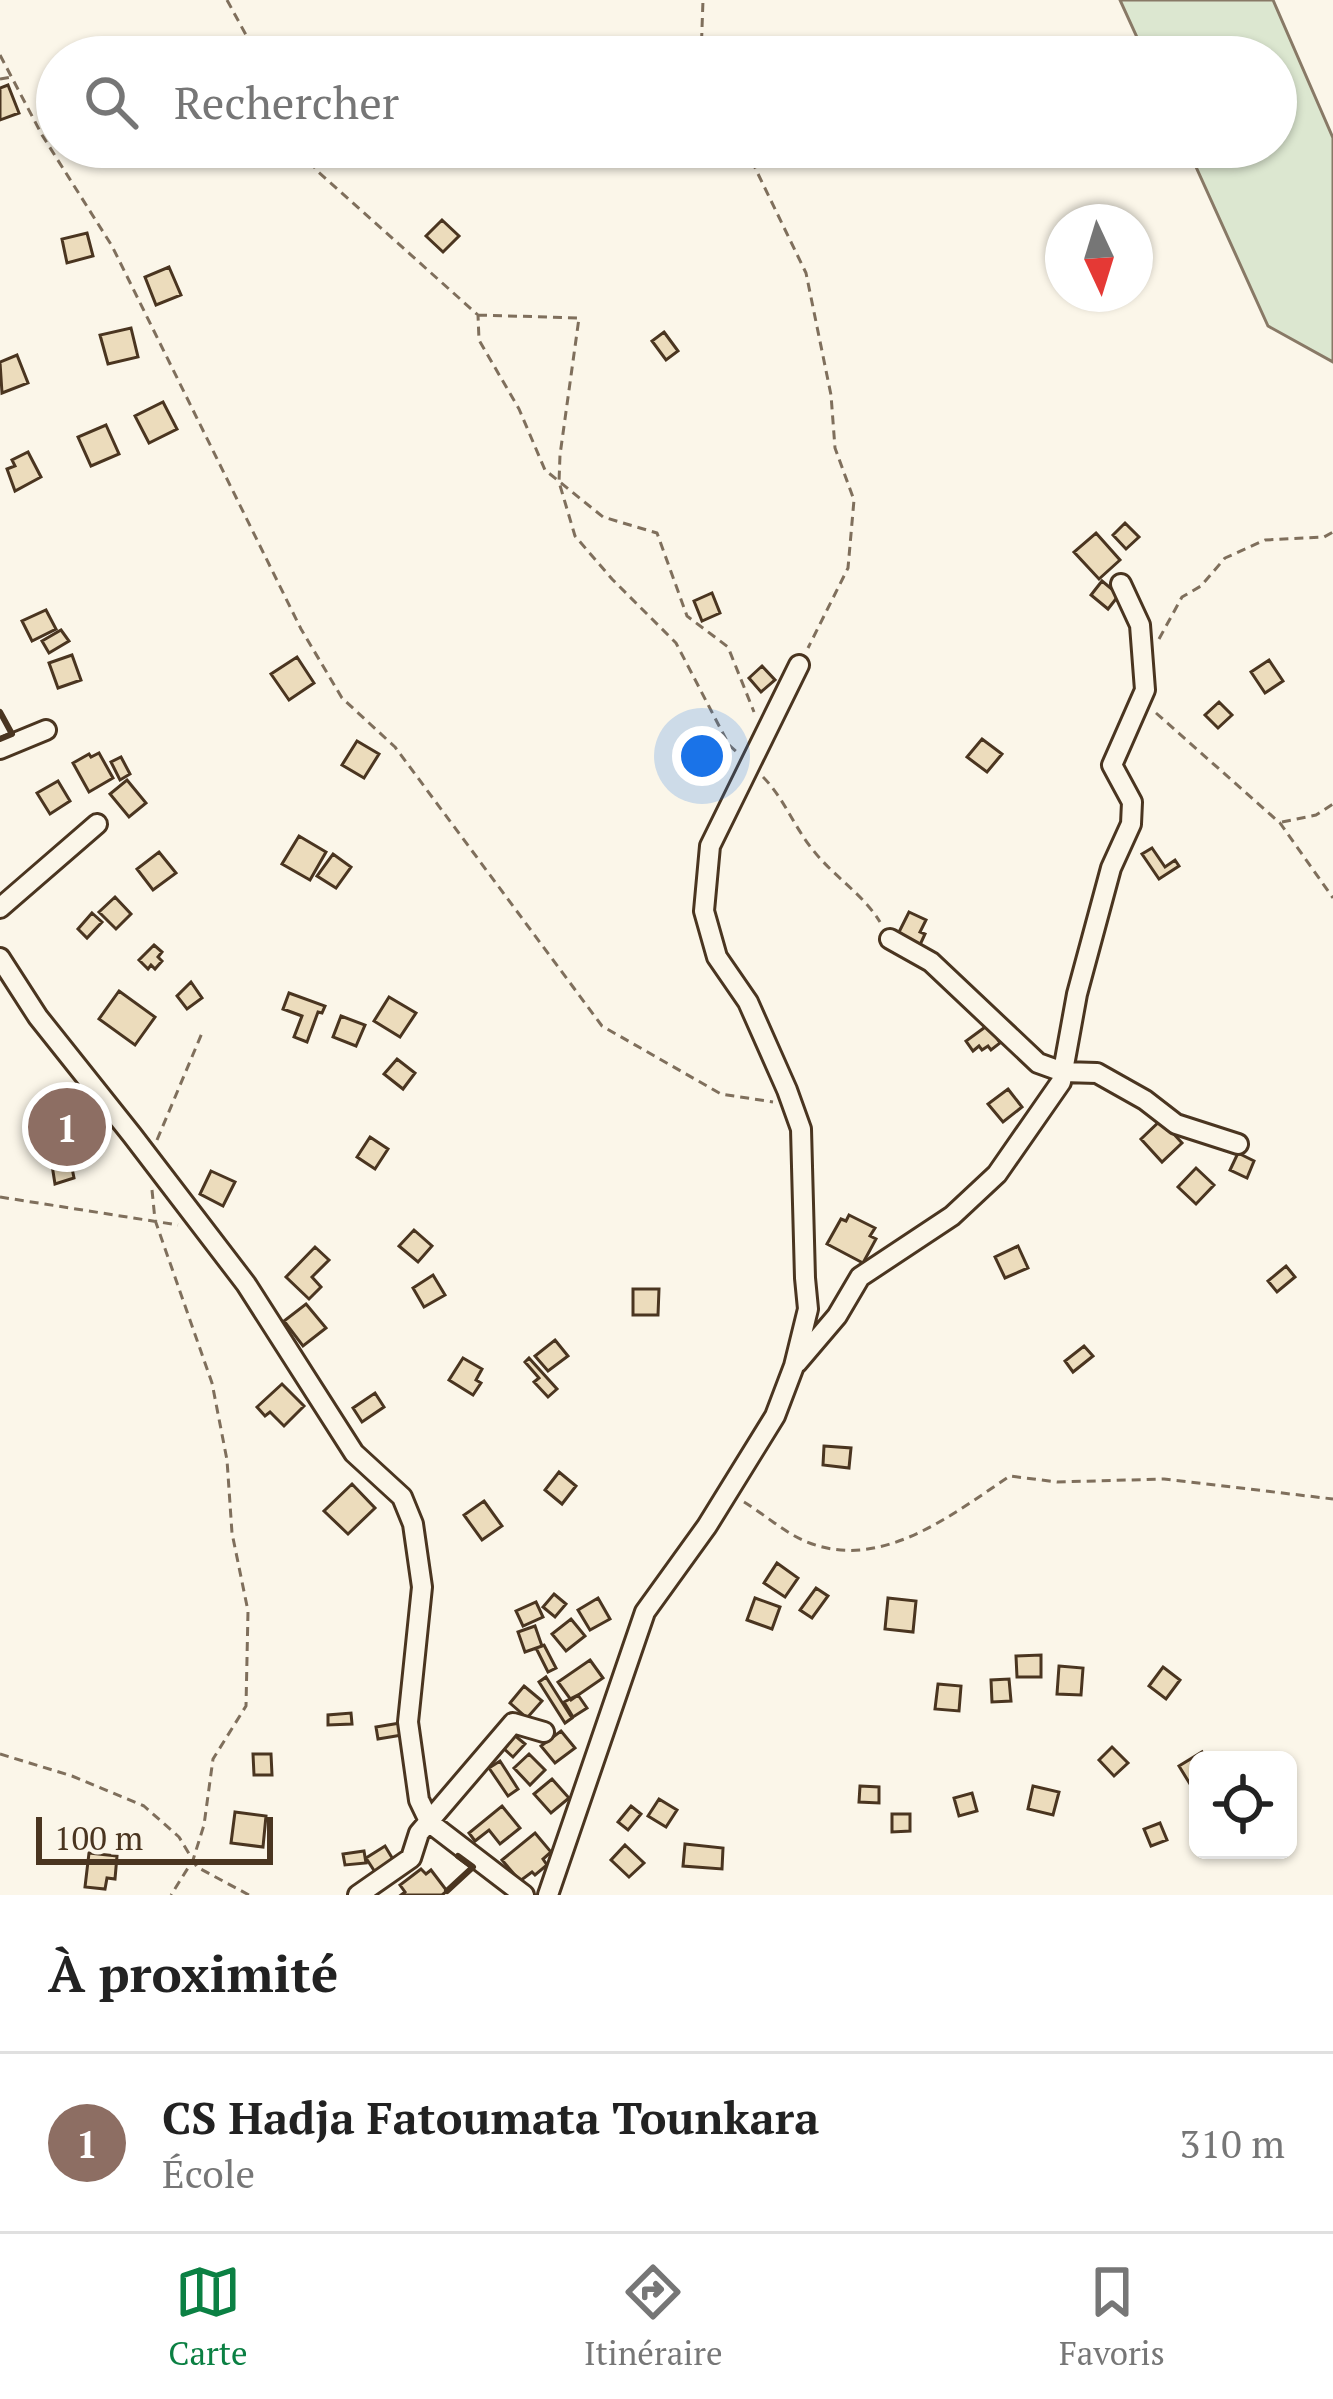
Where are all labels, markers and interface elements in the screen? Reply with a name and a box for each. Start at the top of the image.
search box [36,36,1297,168]
icon: search [78,69,144,135]
text: Rechercher [174,72,399,132]
north arrow [1045,204,1153,312]
your location [672,726,732,786]
pin: 1 [28,1082,106,1172]
map controls [1189,1751,1297,1859]
button: locate [1189,1751,1297,1859]
scale bar [36,1811,273,1864]
text: 100 m [54,1816,143,1859]
text: À proximité [48,1939,338,2007]
text: CS Hadja Fatoumata Tounkara [162,2087,819,2147]
text: 1 [76,2117,98,2169]
text: 310 m [1180,2117,1285,2169]
text: École [162,2147,255,2199]
tab: Carte [168,2259,248,2374]
tab: Itinéraire [584,2259,723,2374]
tab: Favoris [1059,2259,1165,2374]

